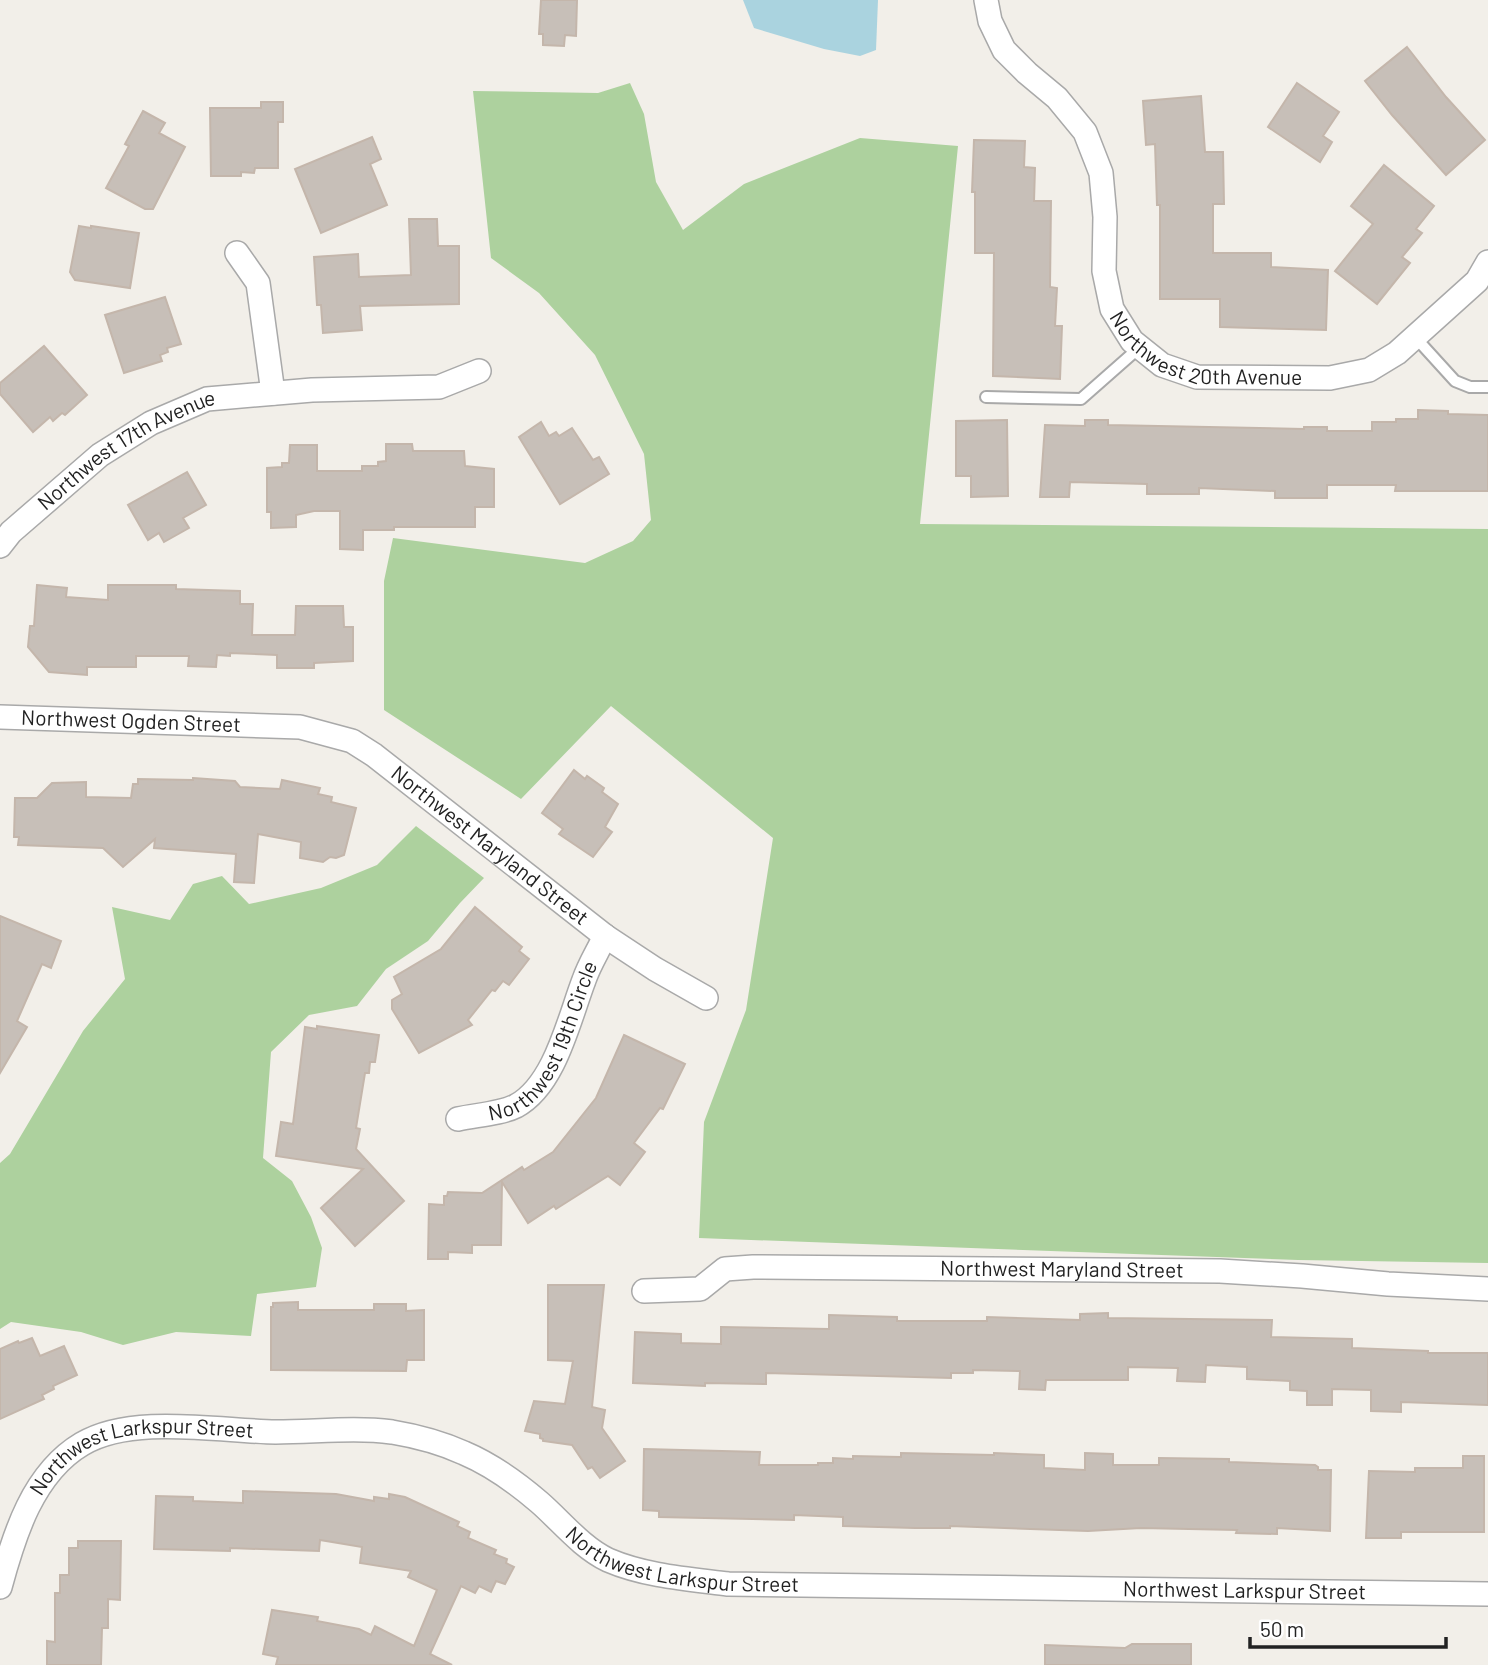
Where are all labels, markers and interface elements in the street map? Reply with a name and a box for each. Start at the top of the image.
street label: Northwest 20th Avenue [1105,306,1302,389]
street label: Northwest 17th Avenue [32,384,216,514]
street label: Northwest Ogden Street [21,704,241,736]
street label: Northwest Maryland Street [387,759,594,929]
street label: Northwest 19th Circle [486,956,601,1125]
street label: Northwest Maryland Street [940,1255,1184,1282]
street label: Northwest Larkspur Street [23,1412,255,1499]
street label: Northwest Larkspur Street [561,1520,799,1596]
street label: Northwest Larkspur Street [1123,1575,1366,1603]
scale bar [1250,1606,1446,1650]
text: 50 m [1260,1616,1304,1641]

